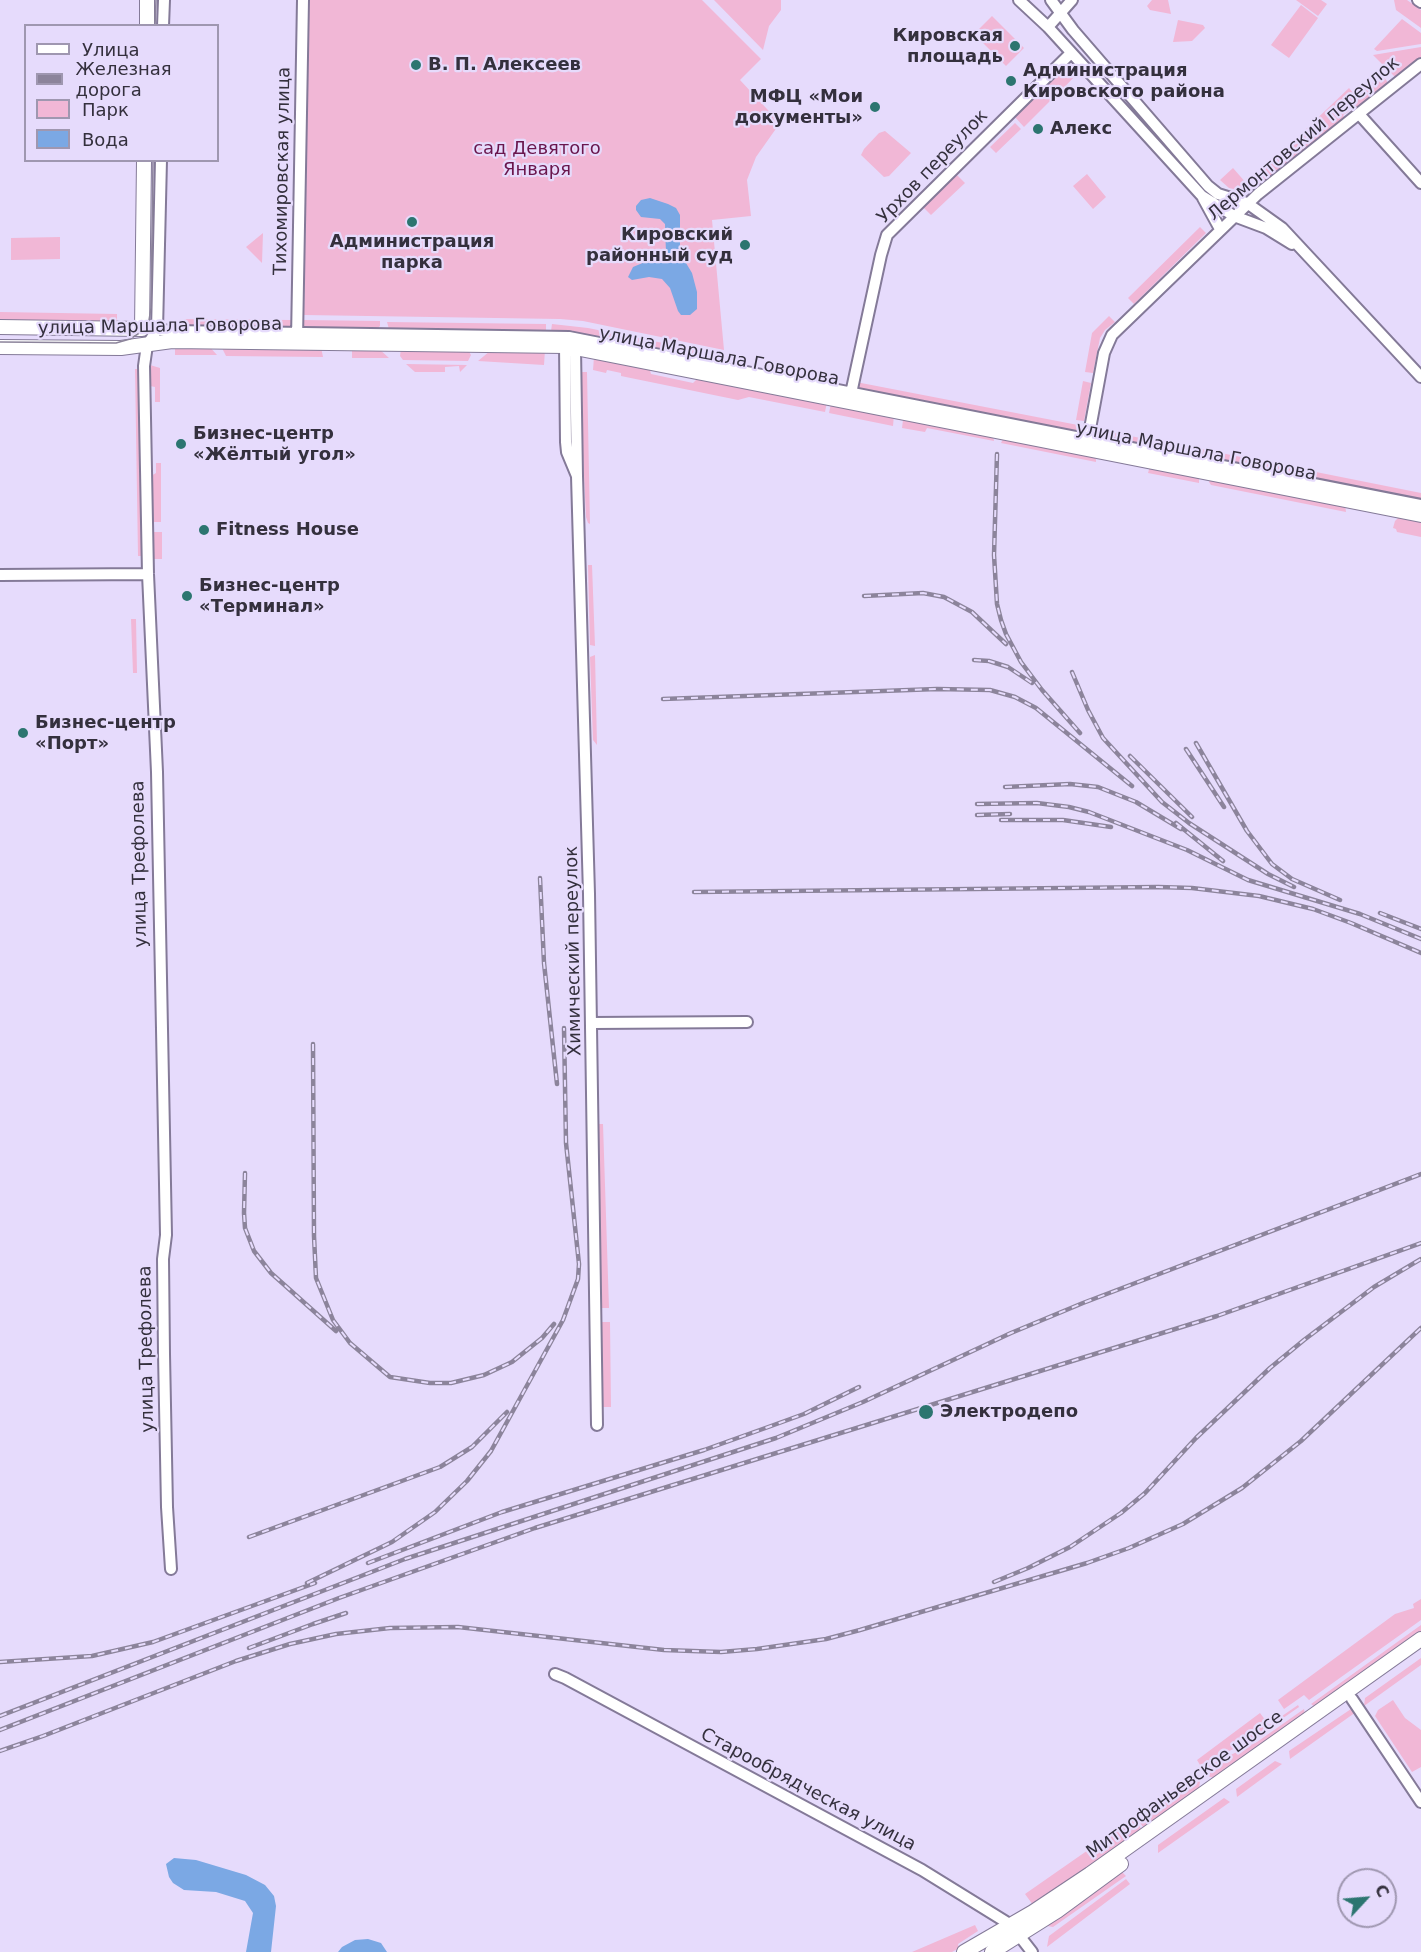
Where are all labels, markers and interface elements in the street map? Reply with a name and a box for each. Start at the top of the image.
legend [24,24,219,162]
place label: Кировская площадь [892,25,1003,68]
text: Улица [82,39,139,60]
marker: Кировская площадь [1008,39,1022,53]
street label: Лермонтовский переулок [1204,52,1404,226]
place label: В. П. Алексеев [428,54,581,76]
text: Железная дорога [75,58,172,100]
marker: В. П. Алексеев [409,58,423,72]
place label: Администрация Кировского района [1023,60,1225,103]
street label: Тихомировская улица [270,67,296,275]
marker: Администрация Кировского района [1004,74,1018,88]
place label: МФЦ «Мои документы» [734,86,863,128]
text: Парк [82,99,129,120]
marker: МФЦ «Мои документы» [868,100,882,114]
street label: Урхов переулок [873,106,993,228]
place label: Алекс [1050,118,1112,140]
marker: Алекс [1031,122,1045,136]
text: Вода [82,129,129,150]
park label: сад Девятого Января [473,138,601,180]
marker: Администрация парка [405,215,419,229]
place label: Кировский районный суд [586,224,733,266]
place label: Администрация парка [330,231,494,274]
marker: Кировский районный суд [738,238,752,252]
street label: улица Маршала Говорова [38,314,282,340]
street label: улица Маршала Говорова [597,323,841,391]
street label: улица Маршала Говорова [1074,418,1318,486]
place label: Бизнес-центр «Жёлтый угол» [193,423,356,466]
marker: Бизнес-центр «Жёлтый угол» [174,437,188,451]
place label: Fitness House [216,519,359,541]
marker: Fitness House [197,523,211,537]
place label: Бизнес-центр «Терминал» [199,575,340,618]
marker: Бизнес-центр «Терминал» [180,589,194,603]
place label: Бизнес-центр «Порт» [35,712,176,754]
marker: Бизнес-центр «Порт» [16,726,30,740]
street label: улица Трефолева [128,780,152,948]
street label: Химический переулок [561,846,587,1056]
street label: улица Трефолева [135,1265,159,1433]
place label: Электродепо [940,1401,1078,1423]
marker: Электродепо [917,1403,935,1421]
street label: Митрофаньевское шоссе [1083,1706,1287,1864]
street label: Старообрядческая улица [697,1724,919,1856]
north arrow [1337,1868,1397,1928]
text: С [1371,1881,1393,1900]

